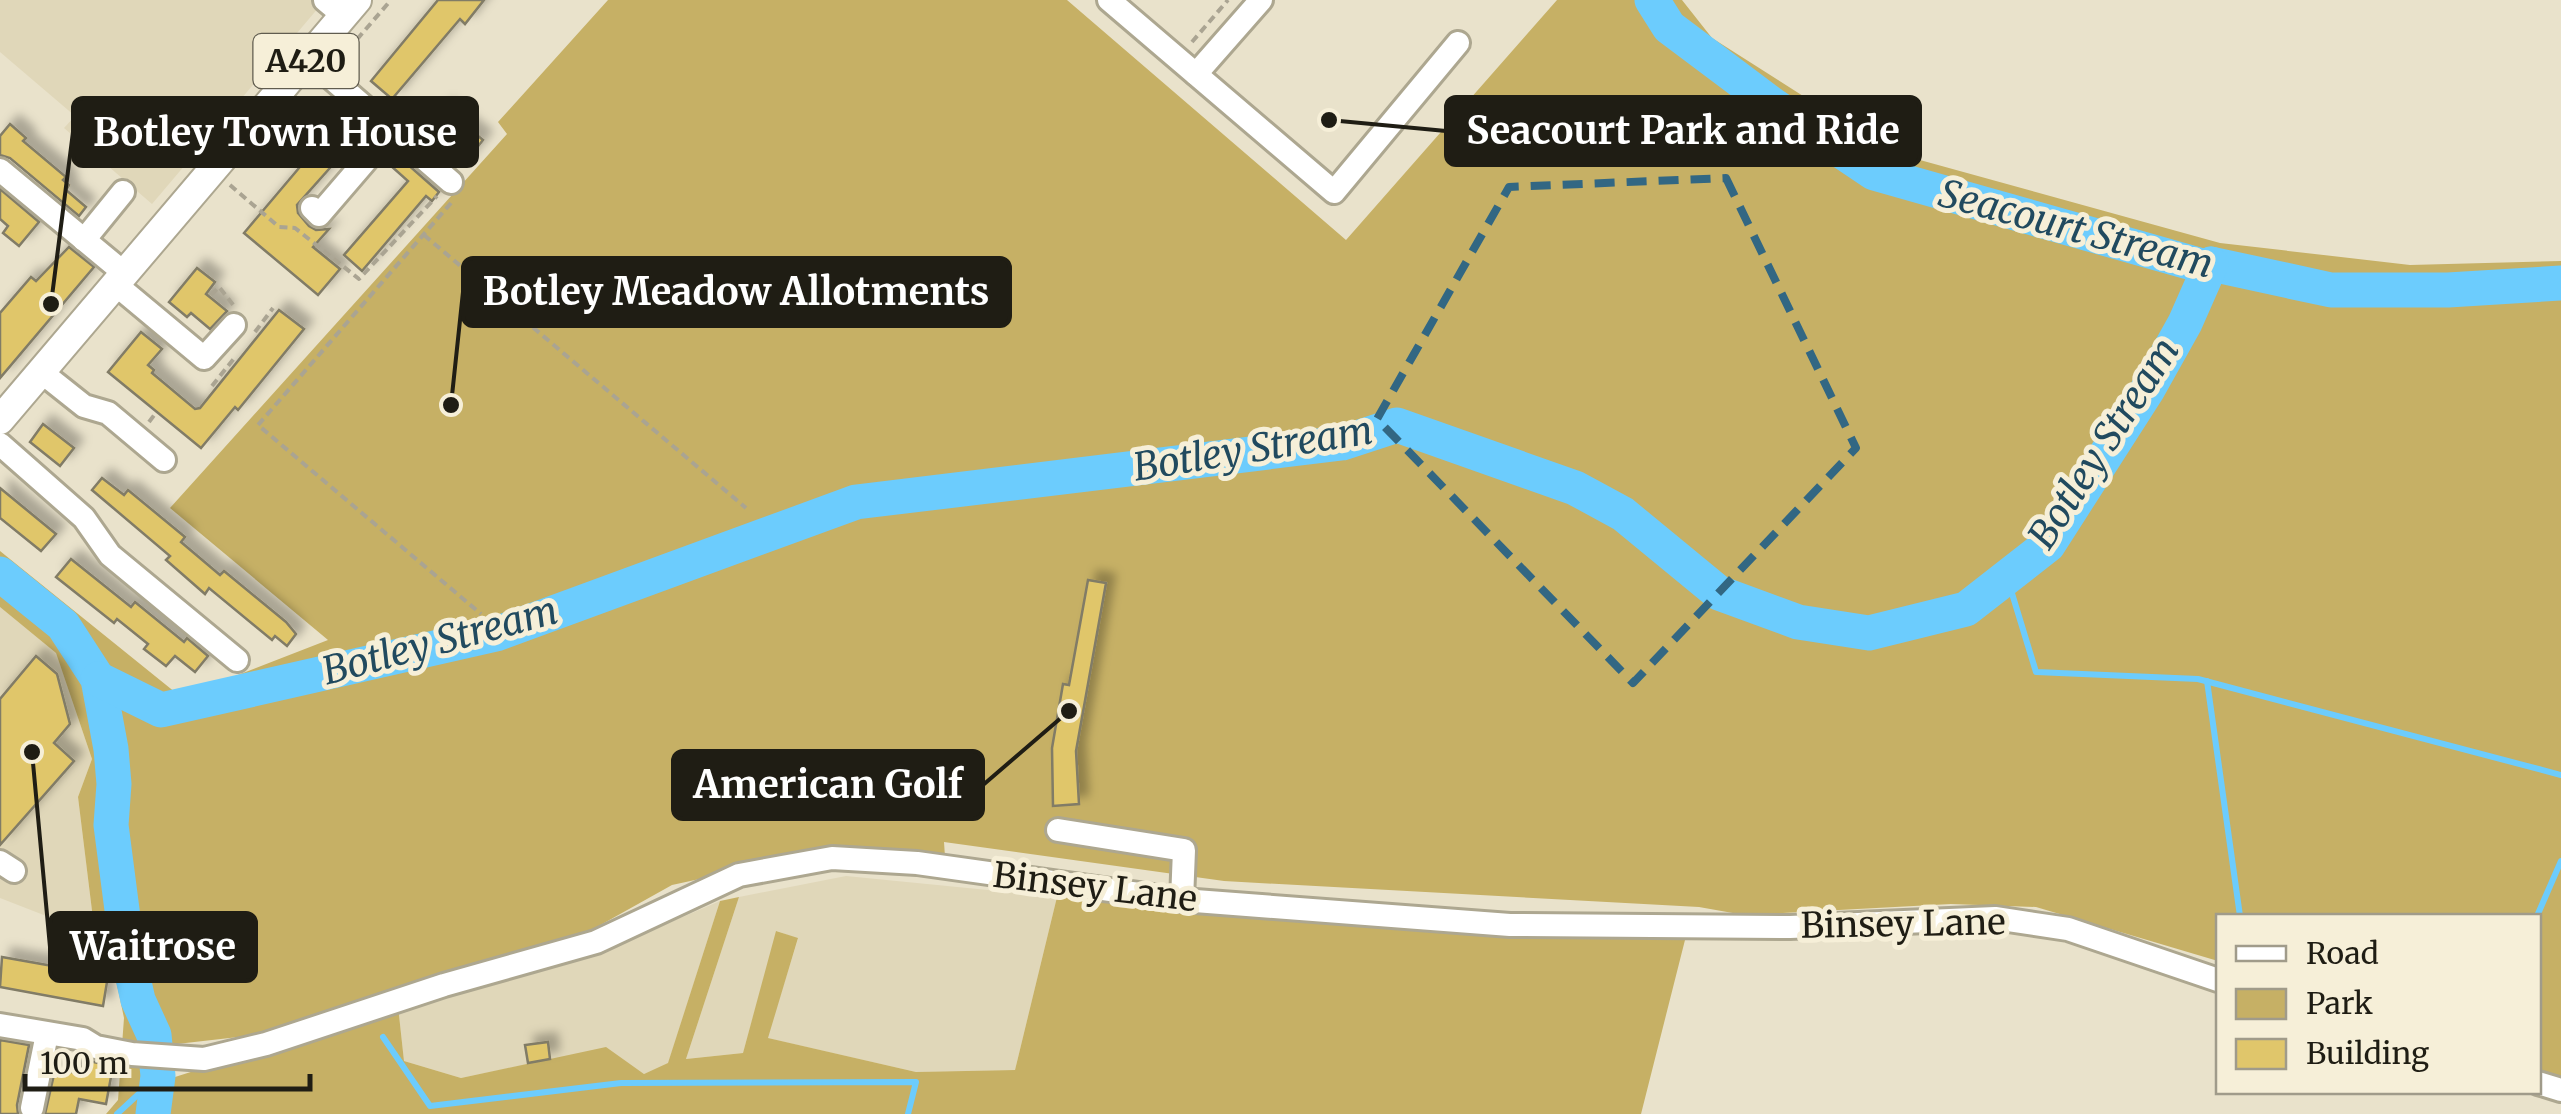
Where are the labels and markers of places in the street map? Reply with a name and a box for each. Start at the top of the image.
callout: Seacourt Park and Ride [1446,97,1920,165]
callout: Botley Town House [73,98,477,166]
callout: Botley Meadow Allotments [463,258,1010,326]
callout: American Golf [673,751,983,819]
callout: Waitrose [50,913,256,981]

